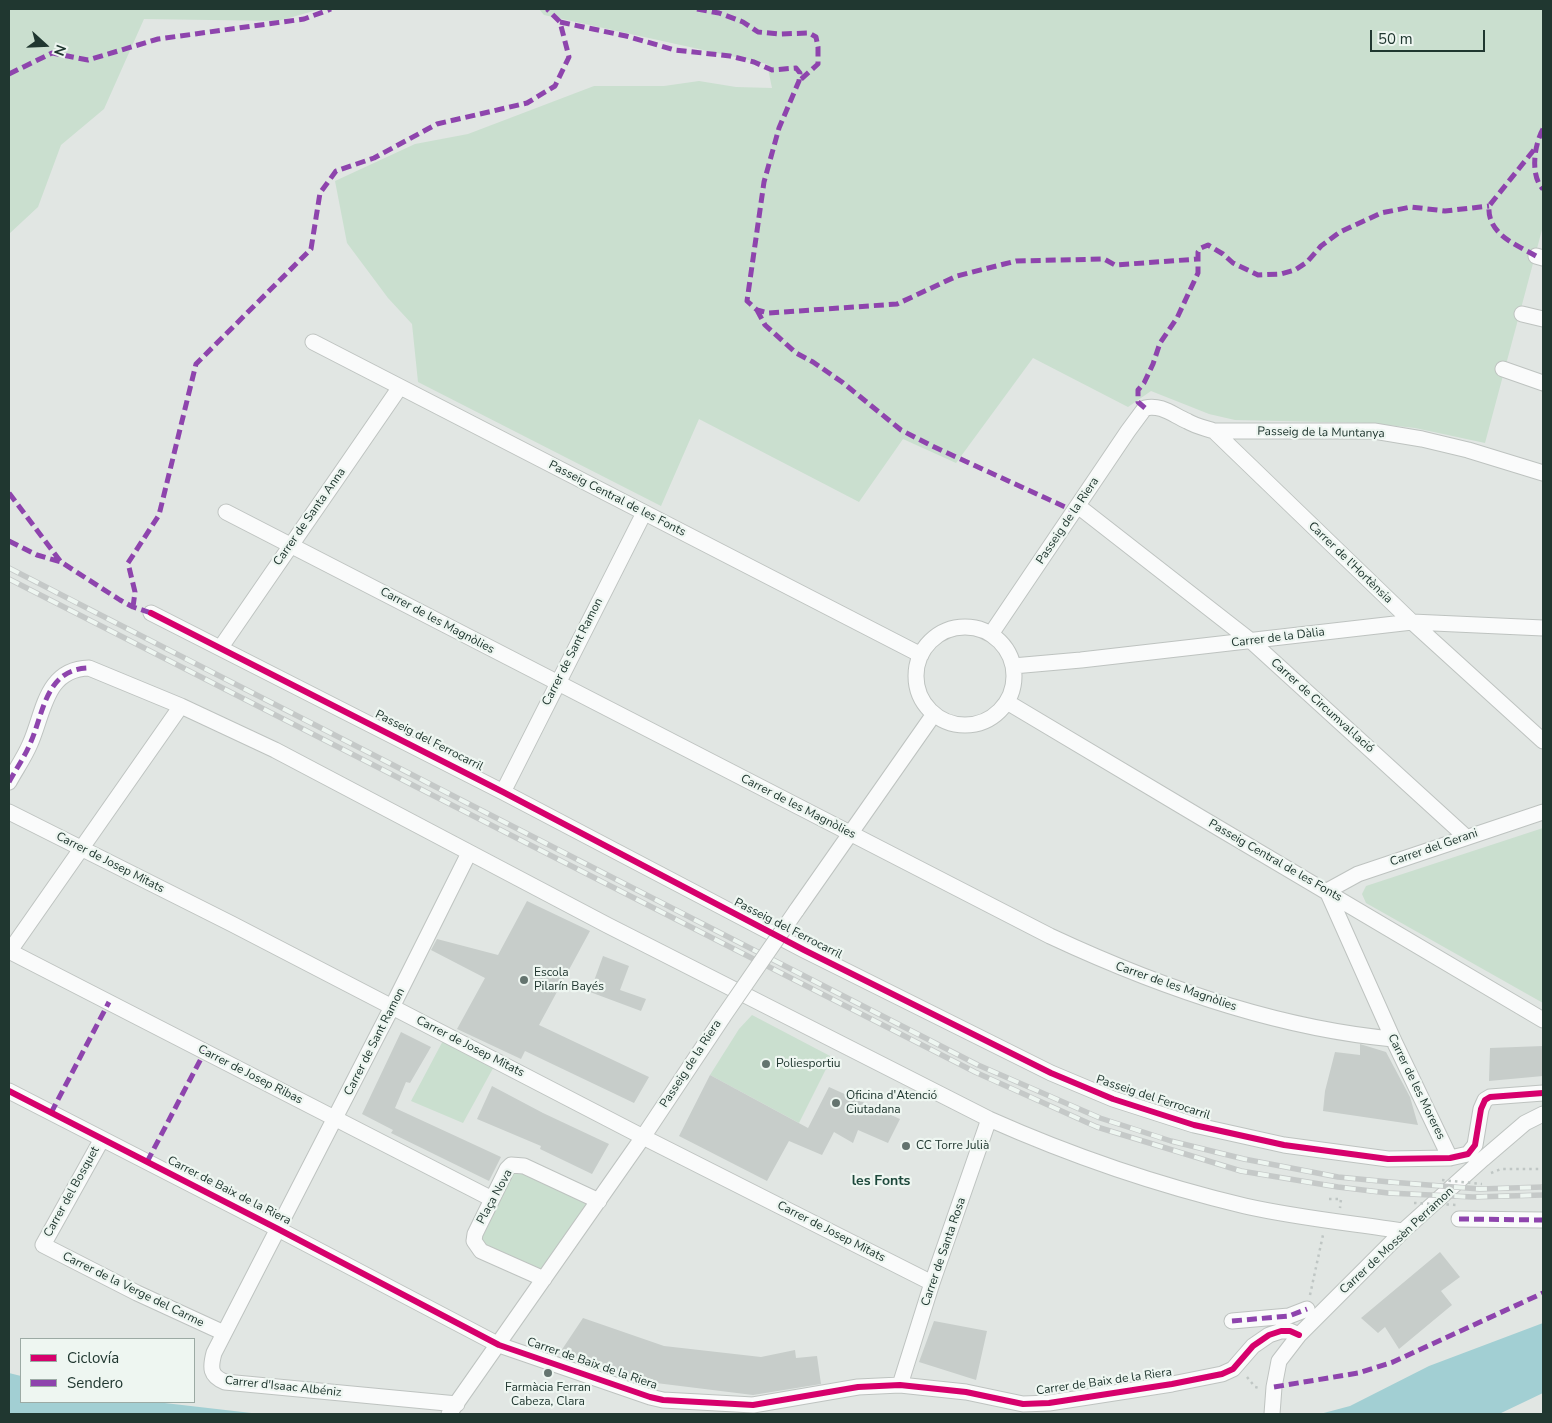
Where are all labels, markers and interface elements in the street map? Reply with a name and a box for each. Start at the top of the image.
north arrow [20,20,70,70]
scale bar [1372,20,1487,52]
text: 50 m [1378,29,1413,49]
text: N [49,42,70,58]
street label: Passeig de la Muntanya [1257,425,1385,441]
street label: Passeig Central de les Fonts [546,458,688,540]
street label: Carrer de Santa Anna [271,465,349,569]
street label: Passeig de la Riera [1034,475,1102,567]
street label: Carrer de l'Hortènsia [1305,519,1395,607]
street label: Carrer de les Magnòlies [377,585,497,657]
street label: Carrer de Sant Ramon [540,596,606,708]
street label: Carrer de la Dàlia [1231,625,1325,651]
street label: Carrer de Circumval·lació [1267,656,1377,756]
street label: Passeig del Ferrocarril [373,708,485,774]
street label: Carrer de les Magnòlies [738,772,858,842]
street label: Passeig Central de les Fonts [1206,817,1344,905]
street label: Carrer del Gerani [1388,826,1480,870]
street label: Carrer de Josep Mitats [54,829,166,897]
street label: Passeig del Ferrocarril [732,896,844,962]
street label: Carrer de les Magnòlies [1113,959,1239,1015]
place label: Escola Pilarín Bayés [534,966,604,994]
marker: Escola Pilarín Bayés [518,974,530,986]
street label: Carrer de Sant Ramon [342,986,408,1098]
street label: Carrer de Josep Mitats [414,1013,526,1081]
street label: Passeig de la Riera [657,1017,725,1111]
street label: Carrer de les Moreres [1384,1032,1448,1142]
street label: Carrer de Josep Ribas [195,1042,305,1108]
place label: Poliesportiu [776,1057,840,1071]
marker: Poliesportiu [760,1058,772,1070]
street label: Passeig del Ferrocarril [1094,1073,1212,1123]
place label: Oficina d'Atenció Ciutadana [846,1089,937,1117]
marker: Oficina d'Atenció Ciutadana [830,1097,842,1109]
place label: CC Torre Julià [916,1139,989,1153]
marker: CC Torre Julià [900,1140,912,1152]
street label: Carrer del Bosquet [41,1144,103,1240]
street label: Carrer de Baix de la Riera [165,1154,293,1228]
street label: Plaça Nova [474,1167,516,1227]
district label: les Fonts [852,1174,910,1190]
street label: Carrer de Mossèn Perramon [1337,1185,1457,1297]
street label: Carrer de Santa Rosa [919,1196,969,1308]
street label: Carrer de Josep Mitats [775,1198,887,1266]
street label: Carrer de la Verge del Carme [60,1249,206,1331]
street label: Carrer de Baix de la Riera [525,1335,659,1393]
legend [20,1338,195,1403]
text: Ciclovía [67,1348,119,1368]
street label: Carrer de Baix de la Riera [1035,1365,1173,1399]
marker: Farmàcia Ferran Cabeza, Clara [542,1367,554,1379]
text: Sendero [67,1373,123,1393]
street label: Carrer d'Isaac Albéniz [224,1374,342,1400]
place label: Farmàcia Ferran Cabeza, Clara [505,1381,591,1409]

